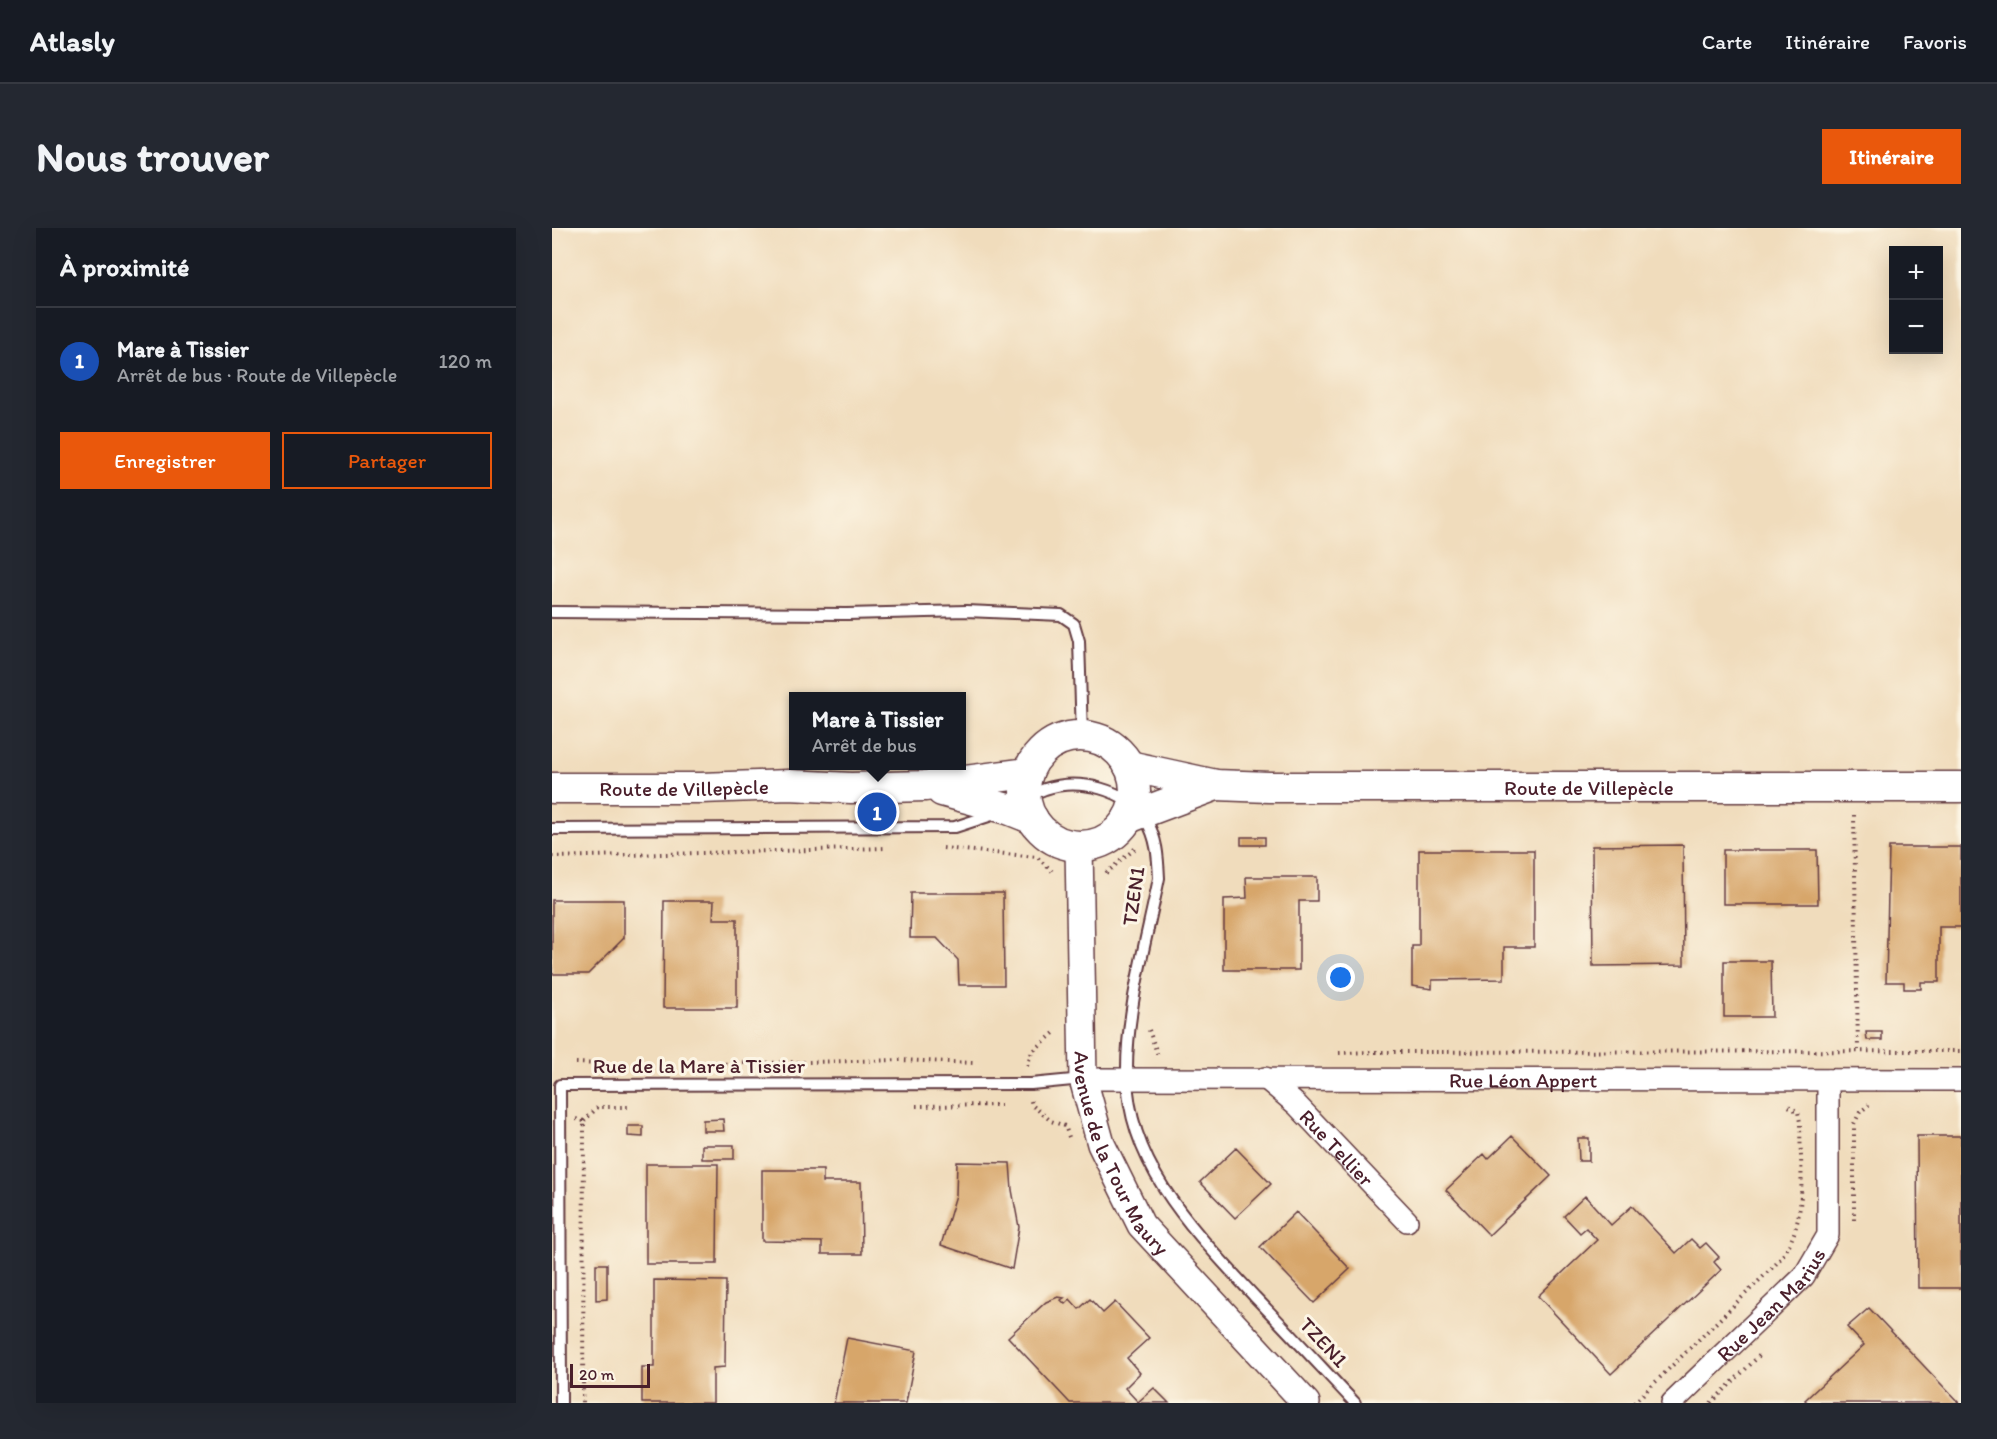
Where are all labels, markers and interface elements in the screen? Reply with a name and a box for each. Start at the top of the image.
text: Atlasly [30,24,115,58]
text: Carte [1702,29,1752,54]
text: Itinéraire [1785,29,1870,54]
text: Favoris [1903,29,1967,54]
button: Itinéraire [1822,129,1961,184]
text: Nous trouver [36,131,269,182]
map controls [1889,246,1943,354]
button: + [1889,246,1943,300]
text: À proximité [60,251,189,283]
button: − [1889,300,1943,354]
text: Mare à Tissier [117,336,249,363]
text: 1 [75,349,84,373]
text: 120 m [439,349,492,373]
text: Arrêt de bus · Route de Villepècle [117,363,397,387]
button: Enregistrer [60,432,270,489]
button: Partager [282,432,492,489]
popup [789,692,966,770]
text: Mare à Tissier [812,706,943,733]
text: Arrêt de bus [812,733,917,757]
street label: Route de Villepècle [599,773,769,801]
street label: Route de Villepècle [1504,775,1674,800]
pin: 1 [858,790,896,834]
street label: TZEN1 [1116,865,1150,927]
your location [1326,963,1355,992]
street label: Avenue de la Tour Maury [1070,1051,1175,1260]
street label: Rue de la Mare à Tissier [593,1053,806,1078]
street label: Rue Léon Appert [1449,1067,1597,1092]
street label: Rue Tellier [1295,1104,1380,1191]
street label: Rue Jean Marius [1711,1243,1830,1366]
street label: TZEN1 [1295,1312,1354,1372]
scale bar [570,1361,650,1388]
text: 20 m [579,1365,614,1384]

